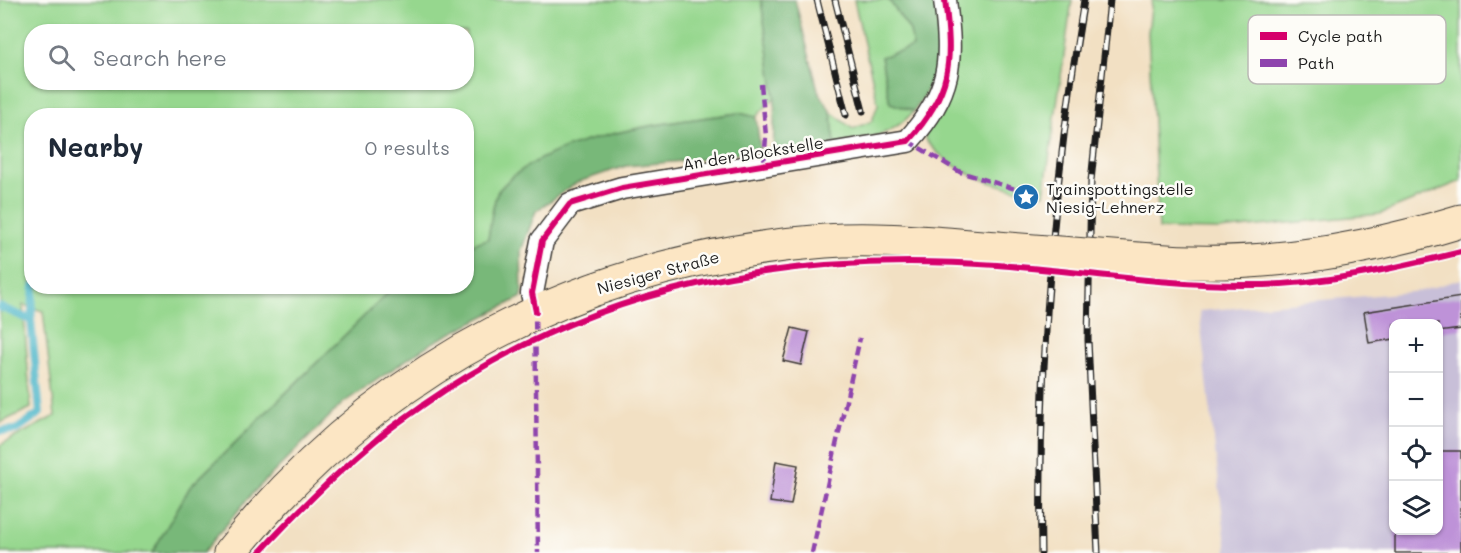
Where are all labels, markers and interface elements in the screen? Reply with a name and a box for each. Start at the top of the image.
legend [1248,15,1446,84]
search box [24,24,474,90]
text: Cycle path [1298,25,1382,46]
icon: search [45,41,78,74]
text: Search here [93,43,227,72]
text: Path [1298,52,1334,73]
text: Nearby [48,130,143,164]
street label: An der Blockstelle [681,132,825,174]
text: 0 results [365,134,450,160]
place label: Trainspottingstelle Niesig-Lehnerz [1046,178,1194,217]
place icon: Trainspottingstelle Niesig-Lehnerz [1011,182,1041,212]
street label: Niesiger Straße [595,246,721,298]
map controls [1389,319,1443,535]
button: + [1389,319,1443,373]
button: − [1389,373,1443,427]
button: locate [1389,427,1443,481]
button: layers [1389,481,1443,535]

